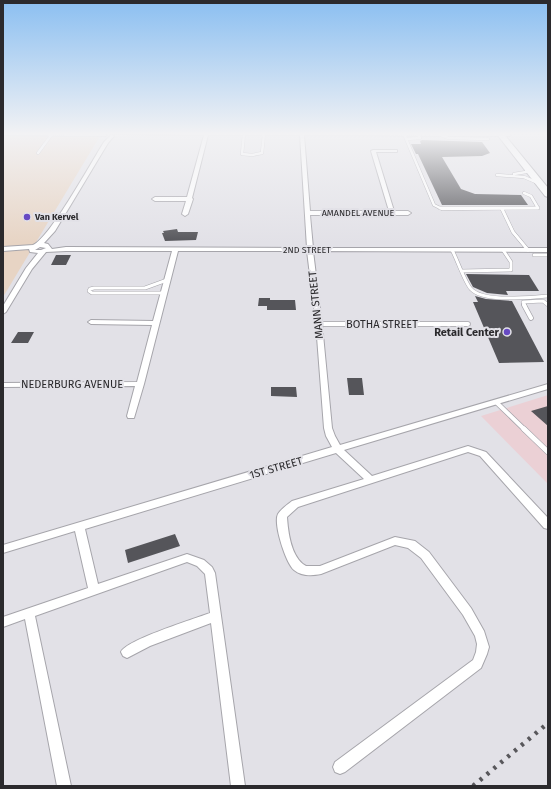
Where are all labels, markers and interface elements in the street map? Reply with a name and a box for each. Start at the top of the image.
street label: AMANDEL AVENUE [322,208,395,218]
marker: Van Kervel [22,212,32,222]
place label: Van Kervel [34,212,79,222]
street label: 2ND STREET [283,245,331,255]
street label: MANN STREET [306,270,326,340]
street label: BOTHA STREET [346,318,418,331]
place label: Retail Center [434,326,500,339]
marker: Retail Center [502,327,512,337]
street label: NEDERBURG AVENUE [21,378,123,391]
street label: 1ST STREET [248,454,304,482]

